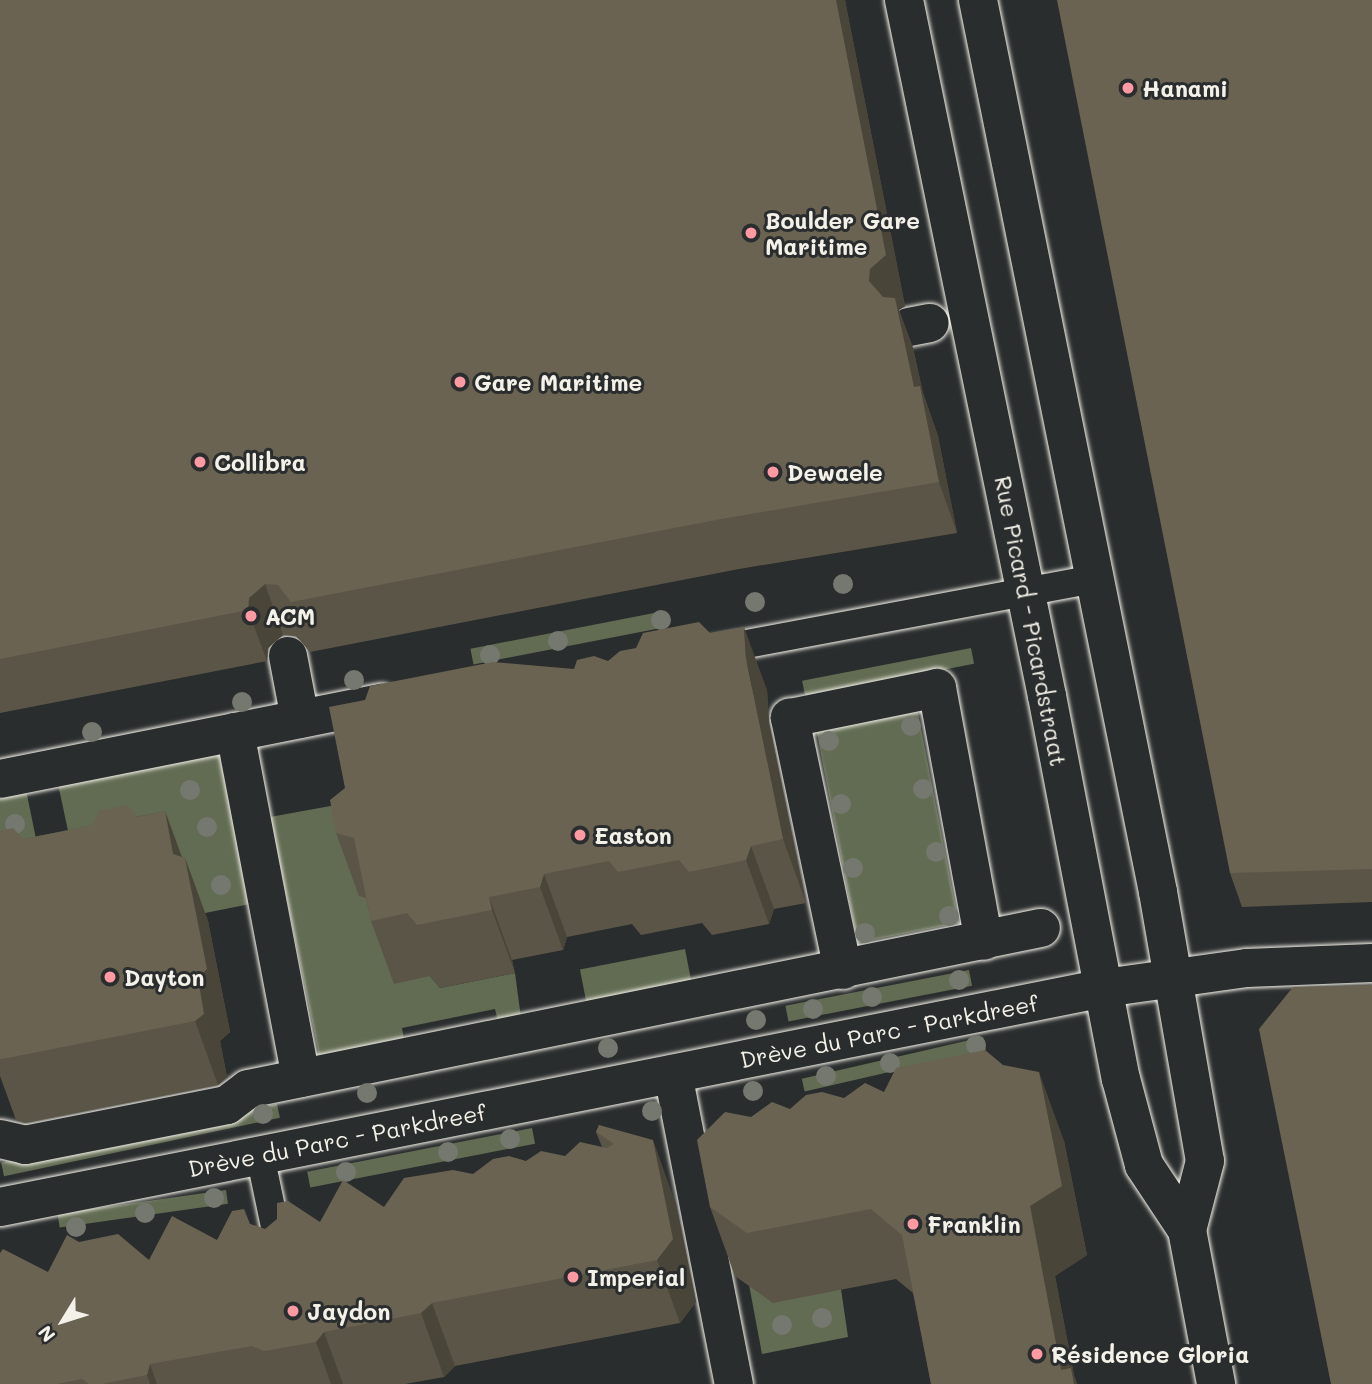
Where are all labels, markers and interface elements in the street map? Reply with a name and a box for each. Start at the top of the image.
place label: Hanami [1142,74,1228,102]
marker: Hanami [1120,80,1136,96]
place label: Boulder Gare Maritime [765,206,920,260]
marker: Boulder Gare Maritime [743,225,759,241]
place label: Gare Maritime [474,368,642,396]
marker: Gare Maritime [452,374,468,390]
place label: Collibra [214,448,306,476]
marker: Collibra [192,454,208,470]
place label: Dewaele [787,458,883,486]
marker: Dewaele [765,464,781,480]
street label: Rue Picard - Picardstraat [989,474,1073,768]
place label: ACM [265,602,315,630]
marker: ACM [243,608,259,624]
place label: Easton [594,821,672,849]
marker: Easton [572,827,588,843]
place label: Dayton [124,963,204,991]
marker: Dayton [102,969,118,985]
street label: Drève du Parc - Parkdreef [738,989,1040,1073]
street label: Drève du Parc - Parkdreef [186,1098,488,1182]
place label: Franklin [927,1210,1021,1238]
marker: Franklin [905,1216,921,1232]
place label: Imperial [587,1263,685,1291]
marker: Imperial [565,1269,581,1285]
north arrow [28,1286,98,1356]
place label: Jaydon [307,1297,390,1325]
marker: Jaydon [285,1303,301,1319]
text: N [32,1321,60,1348]
place label: Résidence Gloria [1051,1340,1249,1368]
marker: Résidence Gloria [1029,1346,1045,1362]

